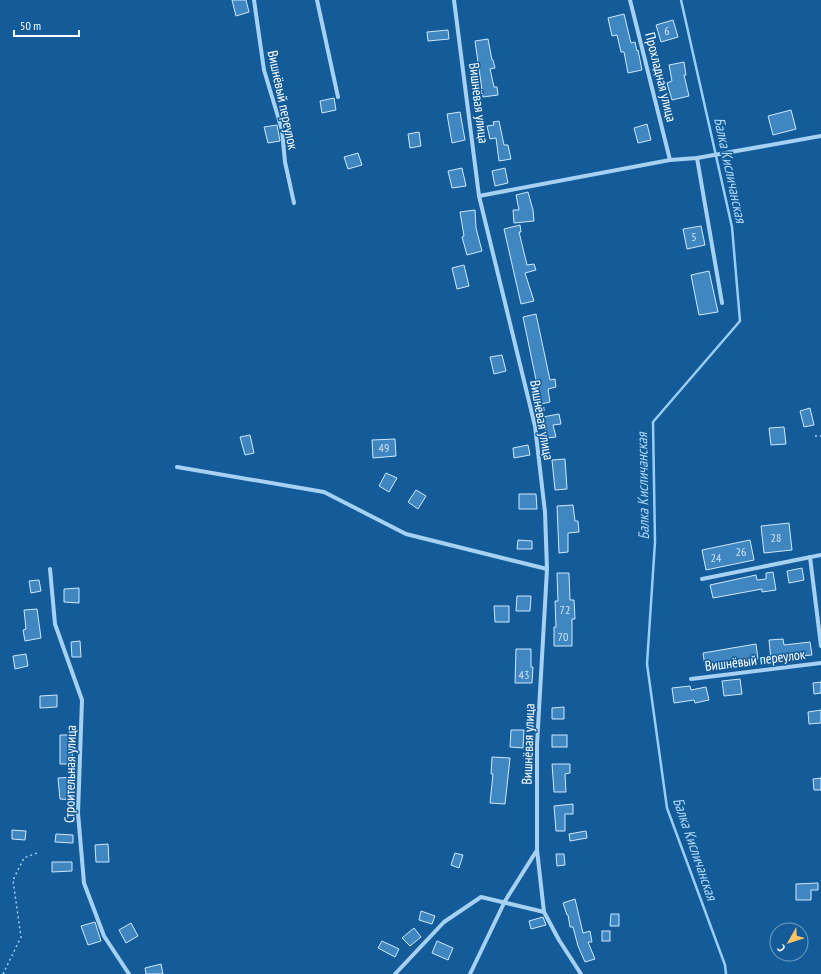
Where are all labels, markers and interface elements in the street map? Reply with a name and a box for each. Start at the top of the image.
scale bar [14,12,79,38]
text: 50 m [20,18,41,33]
house number: 6 [664,23,670,38]
street label: Прохладная улица [641,30,681,124]
street label: Вишнёвый переулок [264,49,302,152]
street label: Вишнёвая улица [465,62,493,144]
water label: Балка Кисличанская [710,116,751,225]
house number: 5 [691,229,697,244]
street label: Вишнёвая улица [526,378,558,462]
water label: Балка Кисличанская [632,431,653,540]
house number: 49 [379,440,389,455]
house number: 28 [771,530,781,545]
house number: 26 [736,544,746,559]
house number: 24 [711,550,722,565]
house number: 72 [560,602,570,617]
house number: 70 [558,629,568,644]
street label: Вишнёвый переулок [704,645,807,675]
house number: 43 [519,667,529,682]
street label: Вишнёвая улица [518,703,538,785]
street label: Строительная улица [60,725,80,823]
water label: Балка Кисличанская [669,795,722,904]
north arrow [769,922,809,962]
text: С [774,942,788,955]

